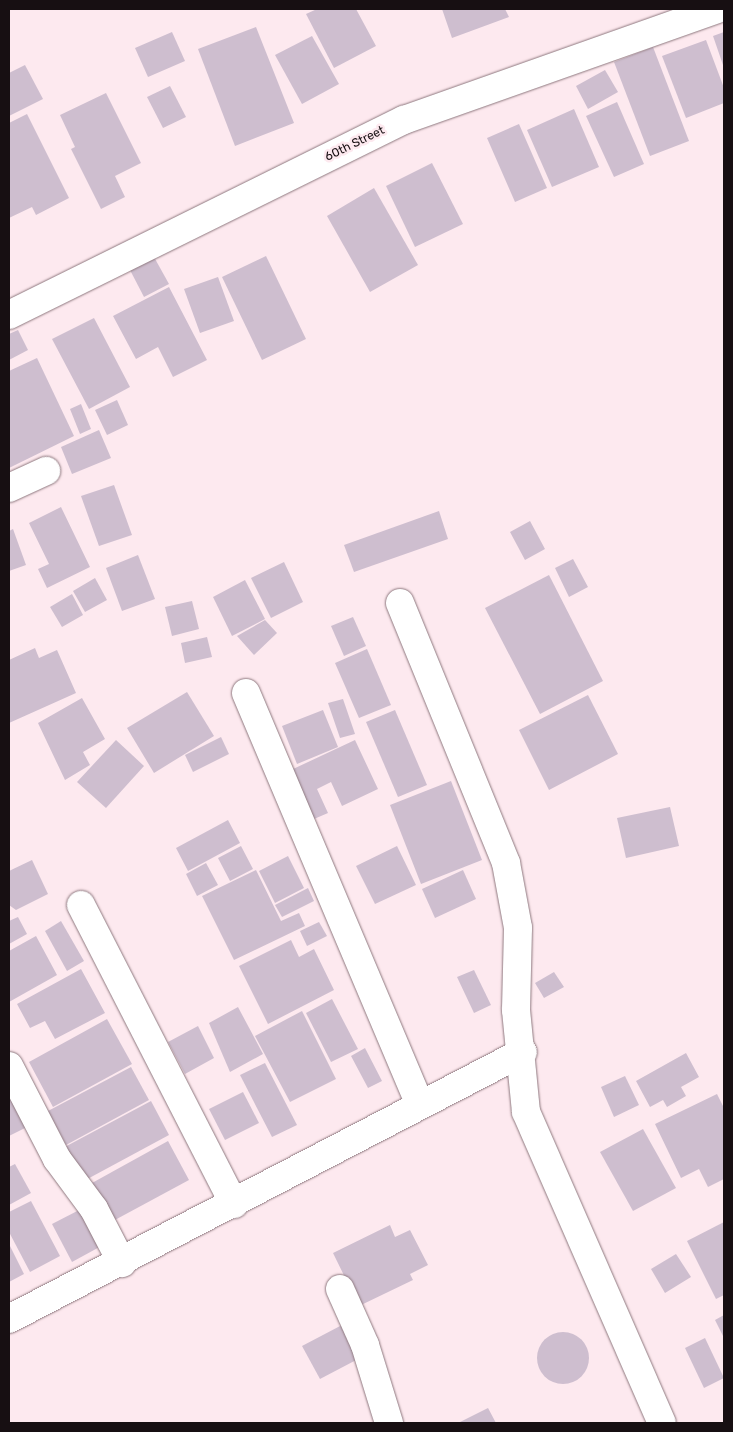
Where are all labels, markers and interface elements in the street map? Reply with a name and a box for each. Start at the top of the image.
street label: 60th Street [323,123,387,165]

